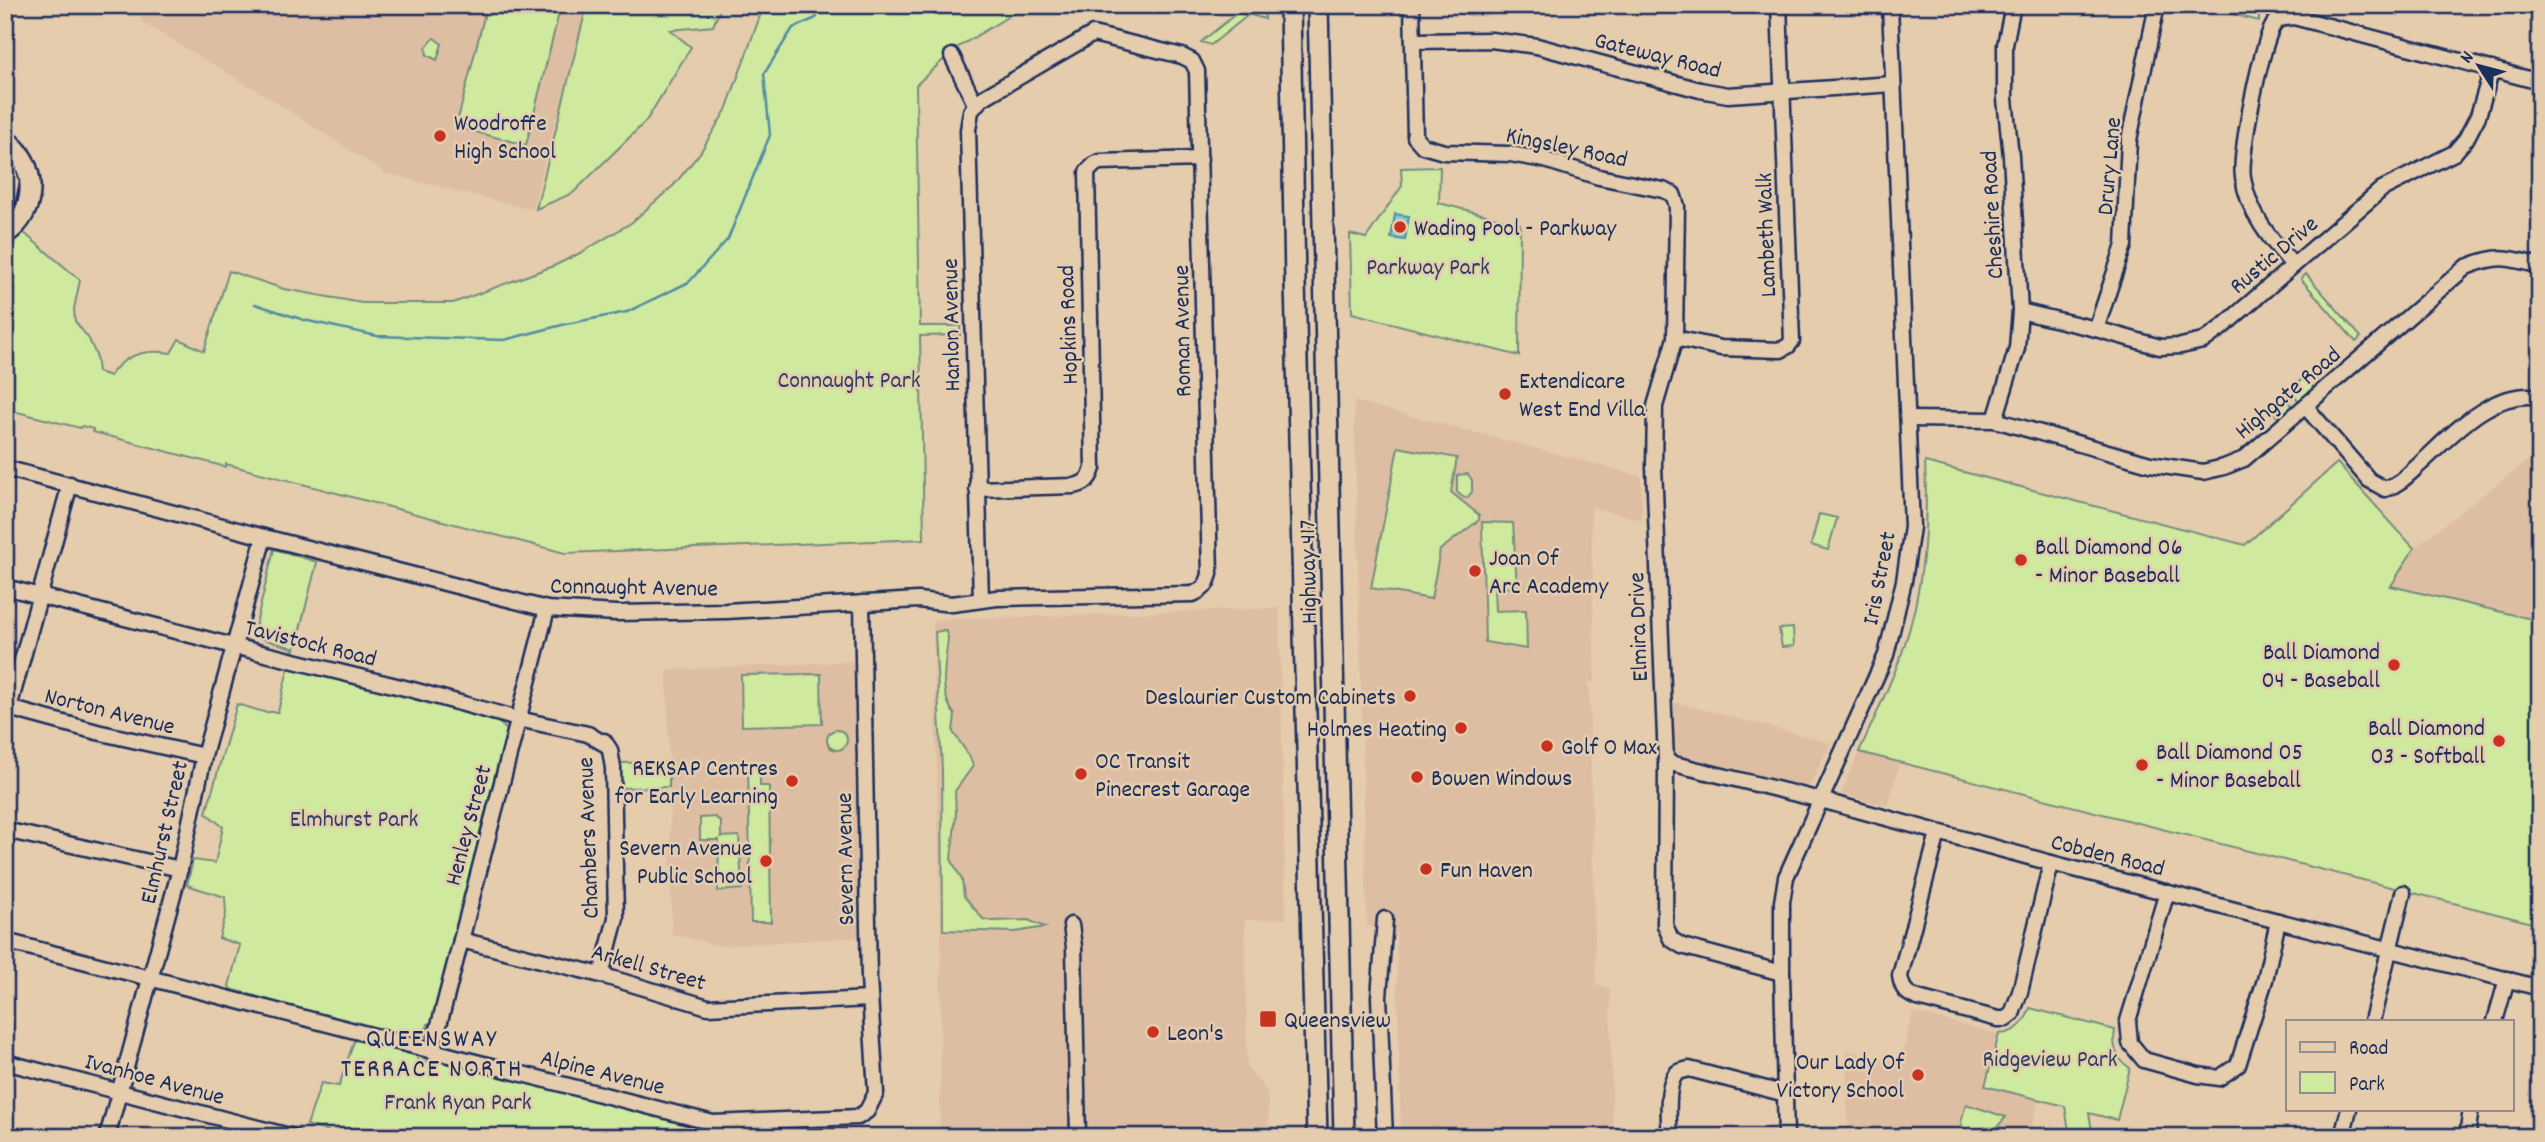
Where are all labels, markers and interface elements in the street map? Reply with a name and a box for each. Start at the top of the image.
street label: Gateway Road [1590,25,1724,89]
north arrow [2444,32,2514,102]
text: N [2454,46,2482,70]
place label: Woodroffe High School [454,108,556,170]
street label: Drury Lane [2090,116,2132,217]
street label: Kingsley Road [1502,119,1630,178]
marker: Woodroffe High School [432,128,448,144]
street label: Cheshire Road [1974,150,2014,280]
street label: Lambeth Walk [1749,172,1787,298]
street label: Rustic Drive [2223,209,2327,304]
place label: Wading Pool - Parkway [1414,213,1618,247]
marker: Wading Pool - Parkway [1392,219,1408,235]
park label: Parkway Park [1366,252,1490,286]
street label: Hanlon Avenue [935,258,971,392]
street label: Hopkins Road [1051,264,1089,385]
street label: Roman Avenue [1166,264,1202,397]
street label: Highgate Road [2228,340,2350,449]
park label: Connaught Park [777,365,921,399]
place label: Extendicare West End Villa [1519,366,1646,428]
marker: Extendicare West End Villa [1497,386,1513,402]
street label: Highway 417 [1292,519,1328,625]
street label: Iris Street [1855,529,1907,628]
place label: Ball Diamond 06 - Minor Baseball [2035,532,2182,594]
place label: Joan Of Arc Academy [1489,543,1609,605]
marker: Ball Diamond 06 - Minor Baseball [2013,552,2029,568]
marker: Joan Of Arc Academy [1467,563,1483,579]
street label: Connaught Avenue [550,571,718,607]
street label: Elmira Drive [1621,572,1659,682]
street label: Tavistock Road [241,612,380,678]
place label: Ball Diamond 04 - Baseball [2261,637,2380,699]
marker: Ball Diamond 04 - Baseball [2386,657,2402,673]
street label: Norton Avenue [41,680,178,746]
place label: Deslaurier Custom Cabinets [1145,682,1396,716]
marker: Deslaurier Custom Cabinets [1402,688,1418,704]
place label: Ball Diamond 03 - Softball [2368,713,2485,775]
place label: Holmes Heating [1307,714,1447,748]
marker: Holmes Heating [1453,720,1469,736]
place label: Golf O Max [1561,732,1657,766]
marker: Ball Diamond 03 - Softball [2491,733,2507,749]
place label: Ball Diamond 05 - Minor Baseball [2156,737,2303,799]
marker: Golf O Max [1539,738,1555,754]
place label: OC Transit Pinecrest Garage [1095,746,1250,808]
place label: REKSAP Centres for Early Learning [615,753,778,815]
street label: Chambers Avenue [570,756,610,919]
marker: Ball Diamond 05 - Minor Baseball [2134,757,2150,773]
street label: Elmhurst Street [133,758,199,908]
street label: Henley Street [437,761,502,890]
place label: Bowen Windows [1431,763,1572,797]
marker: OC Transit Pinecrest Garage [1073,766,1089,782]
marker: Bowen Windows [1409,769,1425,785]
marker: REKSAP Centres for Early Learning [784,773,800,789]
street label: Severn Avenue [829,792,865,926]
park label: Elmhurst Park [290,804,418,838]
street label: Cobden Road [2047,826,2168,887]
place label: Severn Avenue Public School [619,833,752,895]
marker: Severn Avenue Public School [758,853,774,869]
place label: Fun Haven [1440,855,1533,889]
marker: Fun Haven [1418,861,1434,877]
street label: Arkell Street [587,936,710,1001]
place label: Queensview [1284,1005,1391,1039]
marker: Queensview [1258,1009,1278,1029]
place label: Leon's [1167,1018,1224,1052]
legend [2286,1020,2514,1110]
district label: QUEENSWAY TERRACE NORTH [341,1022,523,1089]
marker: Leon's [1145,1024,1161,1040]
text: Road [2349,1035,2388,1065]
street label: Alpine Avenue [537,1042,668,1106]
park label: Ridgeview Park [1982,1044,2118,1078]
street label: Ivanhoe Avenue [81,1046,228,1116]
place label: Our Lady Of Victory School [1776,1047,1905,1109]
marker: Our Lady Of Victory School [1910,1067,1926,1083]
text: Park [2349,1071,2385,1101]
park label: Frank Ryan Park [384,1087,532,1121]

